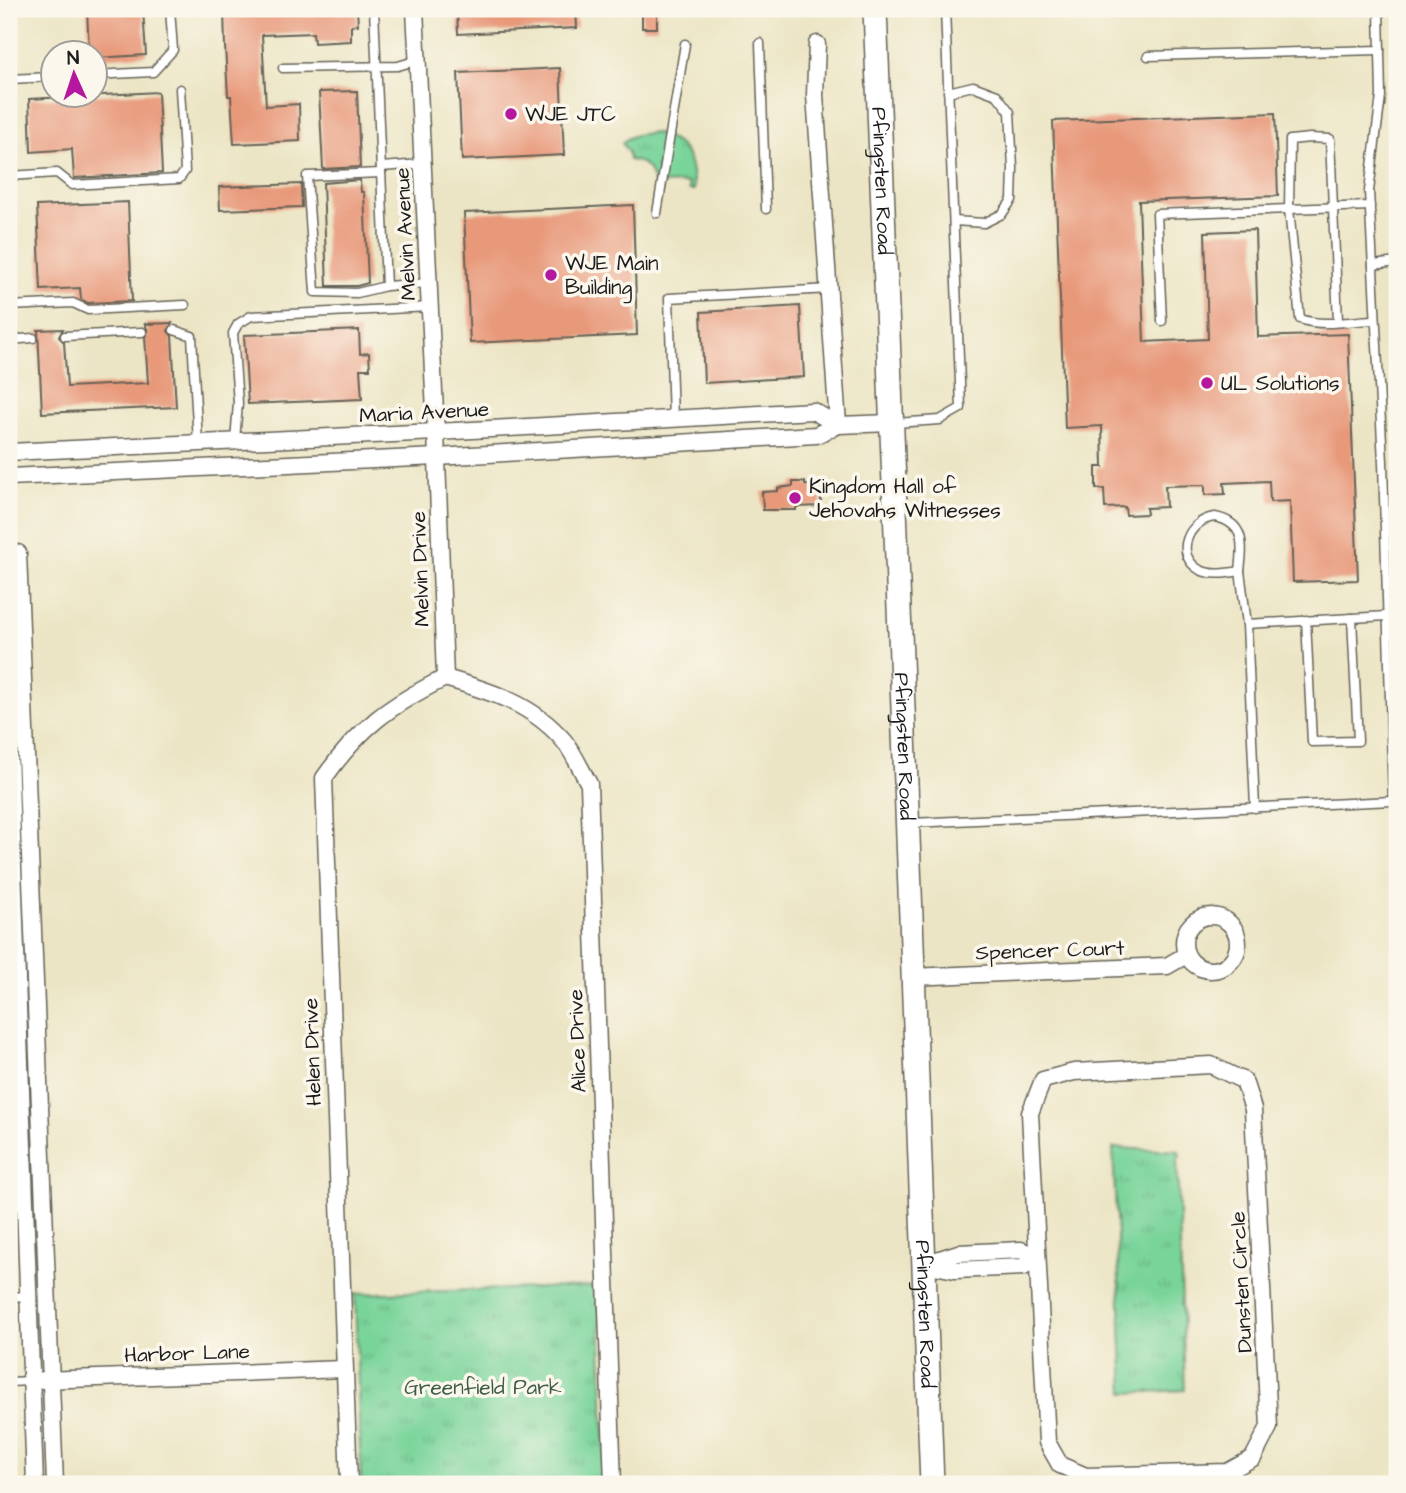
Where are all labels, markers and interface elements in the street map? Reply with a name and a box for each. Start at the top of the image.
north arrow [38,38,108,108]
text: N [67,45,80,72]
place label: WJE JTC [525,100,616,129]
marker: WJE JTC [503,106,519,122]
street label: Pfingsten Road [864,106,899,256]
street label: Melvin Avenue [388,167,423,301]
place label: WJE Main Building [565,249,658,304]
marker: WJE Main Building [543,267,559,283]
place label: UL Solutions [1221,369,1340,398]
marker: UL Solutions [1199,375,1215,391]
street label: Maria Avenue [358,395,490,430]
place label: Kingdom Hall of Jehovahs Witnesses [809,472,1001,525]
marker: Kingdom Hall of Jehovahs Witnesses [787,490,803,506]
street label: Melvin Drive [404,511,437,627]
street label: Pfingsten Road [886,672,921,821]
street label: Spencer Court [975,933,1126,969]
street label: Alice Drive [561,989,594,1093]
street label: Helen Drive [296,997,329,1107]
street label: Dunsten Circle [1223,1210,1260,1353]
street label: Pfingsten Road [908,1239,942,1389]
street label: Harbor Lane [124,1337,250,1370]
park label: Greenfield Park [404,1373,562,1402]

